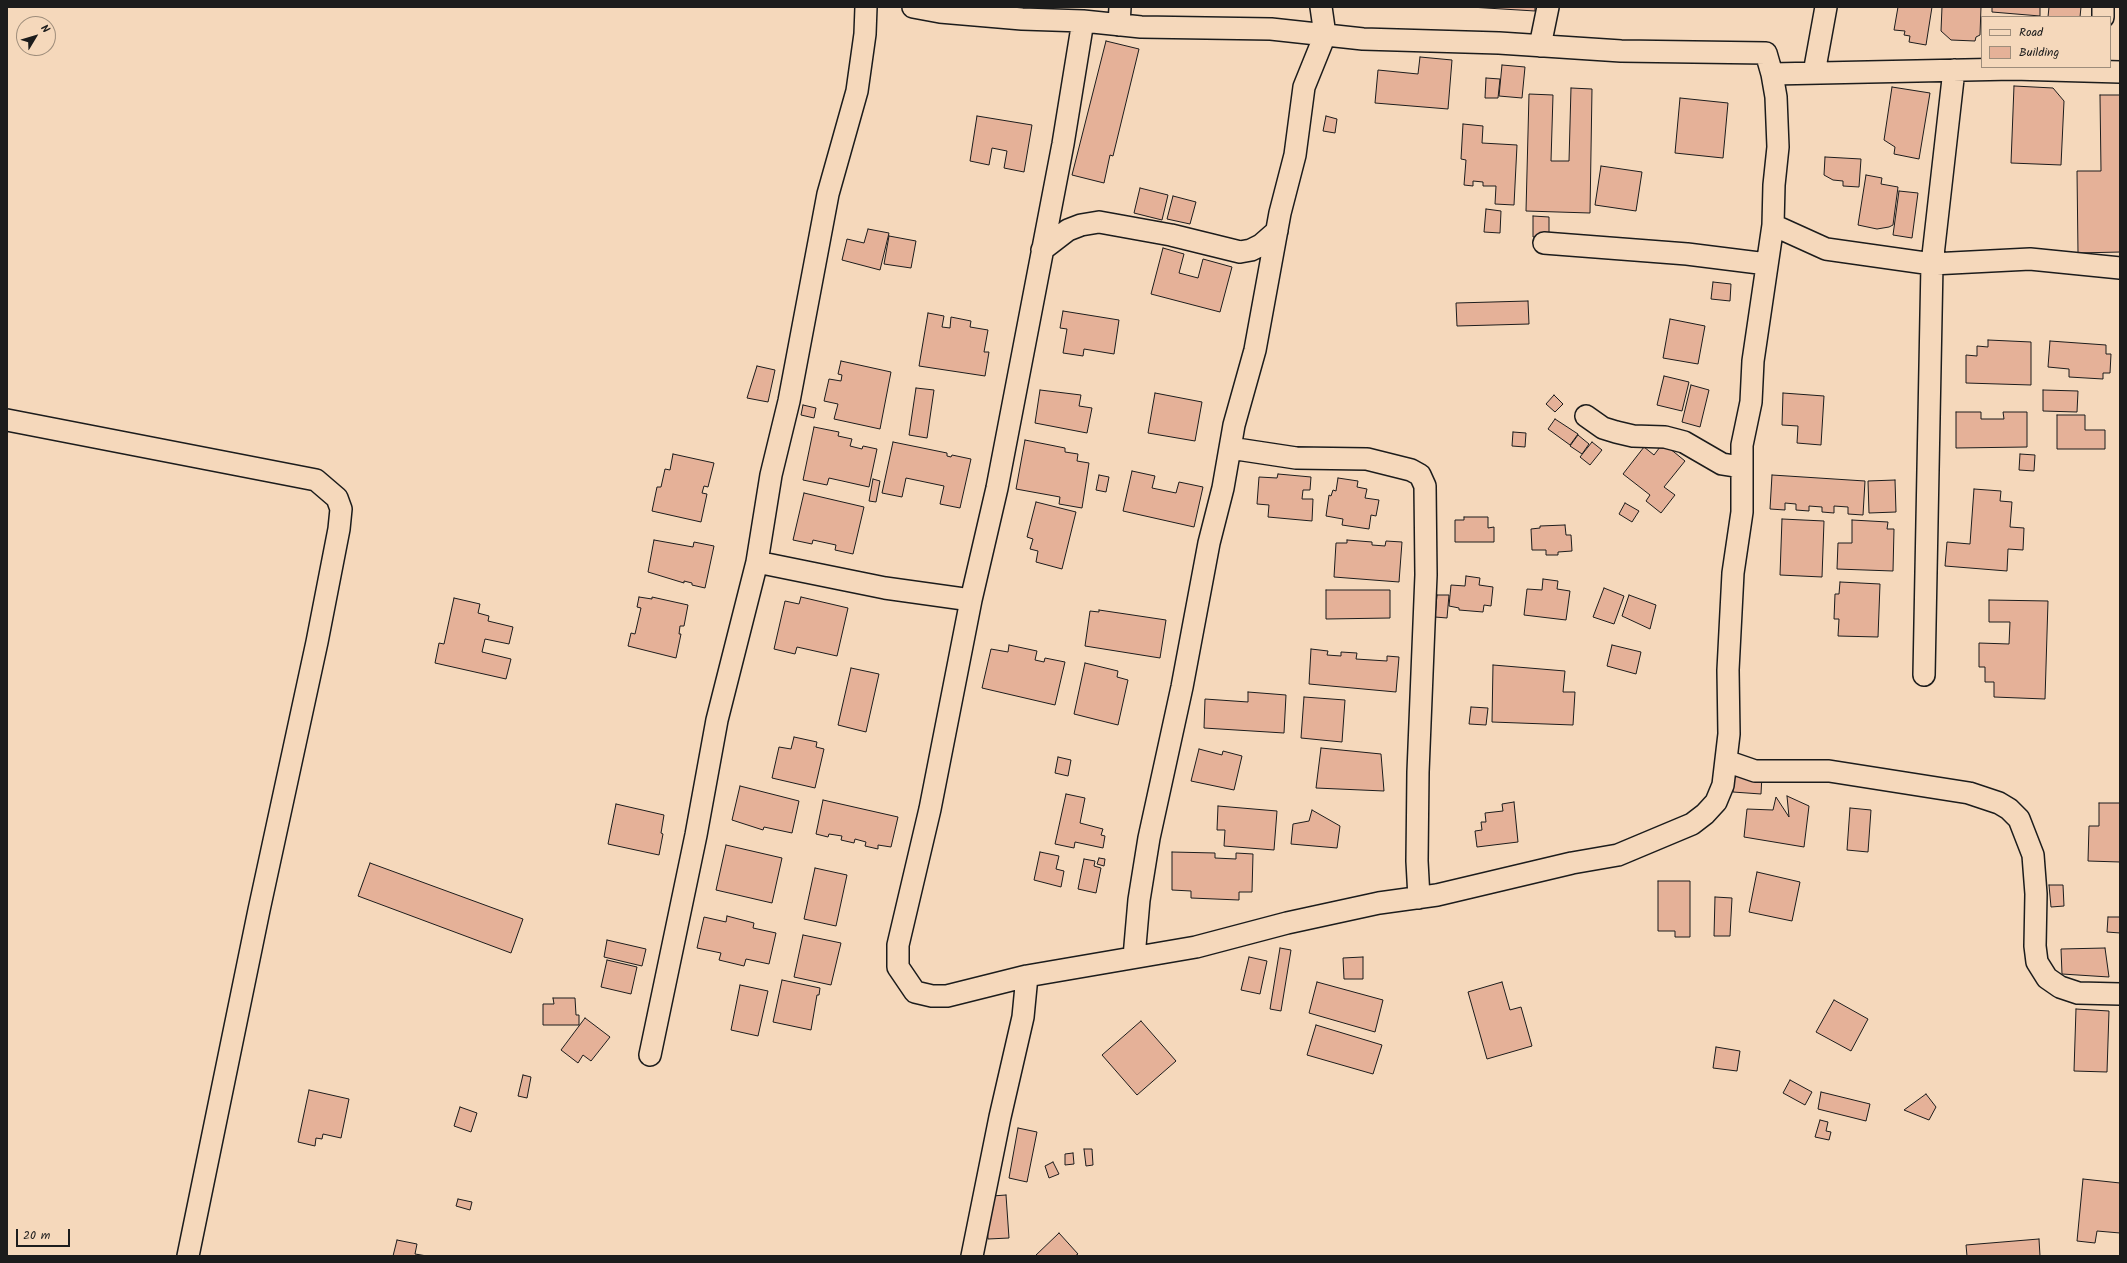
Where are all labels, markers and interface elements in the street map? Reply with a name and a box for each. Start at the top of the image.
north arrow [16,16,56,56]
legend [1981,16,2111,68]
text: N [35,21,54,38]
text: Road [2019,23,2043,42]
text: Building [2019,43,2059,62]
scale bar [18,1221,72,1247]
text: 20 m [23,1226,50,1245]

